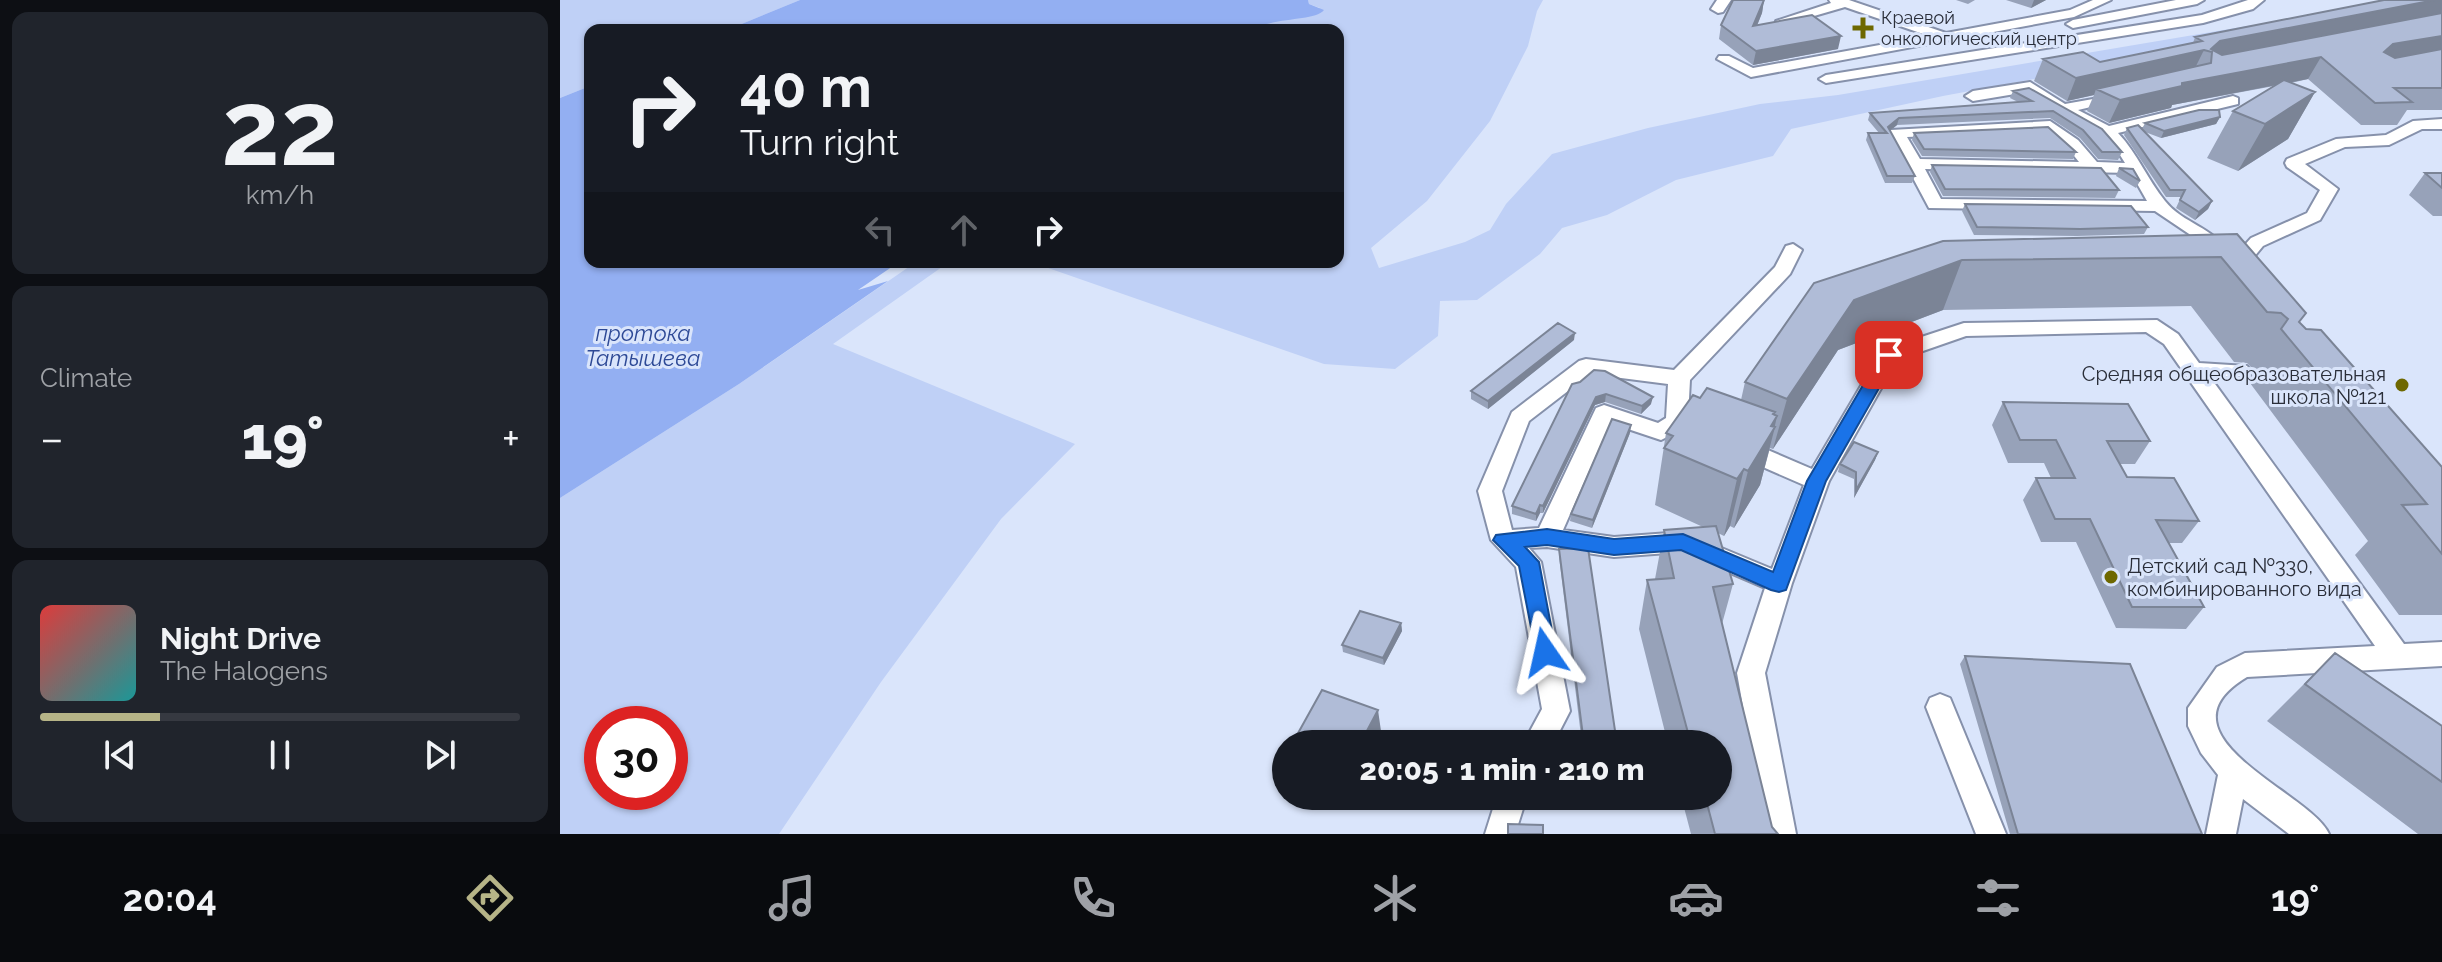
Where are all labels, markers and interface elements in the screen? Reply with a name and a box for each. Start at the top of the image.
place label: Краевой онкологический центр [1881,7,2077,49]
marker: Краевой онкологический центр [1852,17,1874,39]
text: 40 m [740,54,872,120]
icon: right [608,56,712,160]
text: 22 [221,67,339,189]
text: Turn right [740,121,899,163]
text: km/h [246,180,314,210]
icon: left [858,208,902,252]
icon: ahead [942,208,986,252]
icon: right [1026,208,1070,252]
water label: протока Татышева [586,320,700,371]
pin [1855,321,1923,389]
icon: arrive [1867,333,1911,377]
place label: Средняя общеобразовательная школа №121 [2082,362,2386,409]
text: Climate [40,363,132,393]
marker: Средняя общеобразовательная школа №121 [2393,376,2411,394]
text: 19° [242,403,324,473]
text: − [40,413,64,464]
text: + [502,413,520,464]
place label: Детский сад №330, комбинированного вида [2127,554,2362,601]
marker: Детский сад №330, комбинированного вида [2102,568,2120,586]
position arrow [1503,610,1587,694]
text: Night Drive [160,621,321,656]
text: The Halogens [160,656,328,686]
speed limit sign: 30 [584,706,688,810]
icon: previous [98,733,142,777]
icon: pause [258,733,302,777]
icon: next [418,733,462,777]
text: 20:05 · 1 min · 210 m [1360,752,1644,787]
icon: directions [462,870,518,926]
icon: music [764,870,820,926]
icon: phone [1065,870,1121,926]
icon: climate [1367,870,1423,926]
icon: car [1668,870,1724,926]
icon: filters [1970,870,2026,926]
text: 20:04 [123,877,217,919]
text: 19° [2271,877,2319,919]

